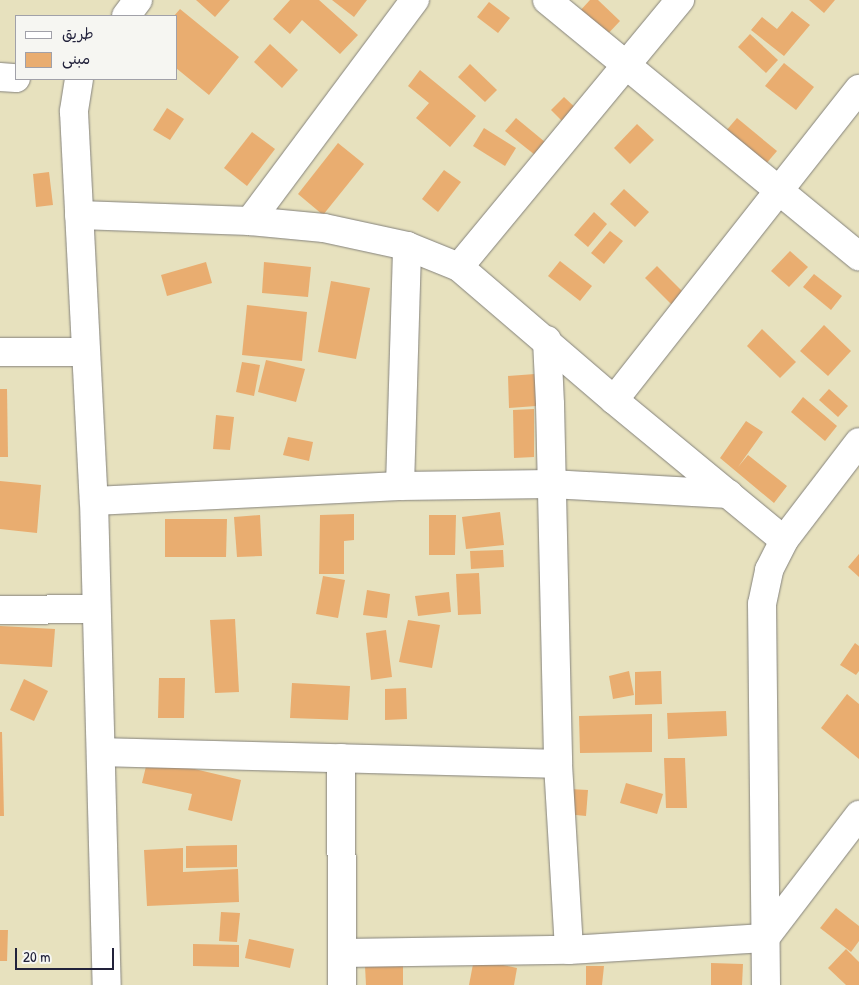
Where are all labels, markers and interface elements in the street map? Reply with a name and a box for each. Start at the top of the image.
legend [15,15,178,80]
text: طريق [62,23,94,44]
text: مبنى [62,48,90,69]
scale bar [18,938,116,970]
text: 20 m [23,946,50,967]

